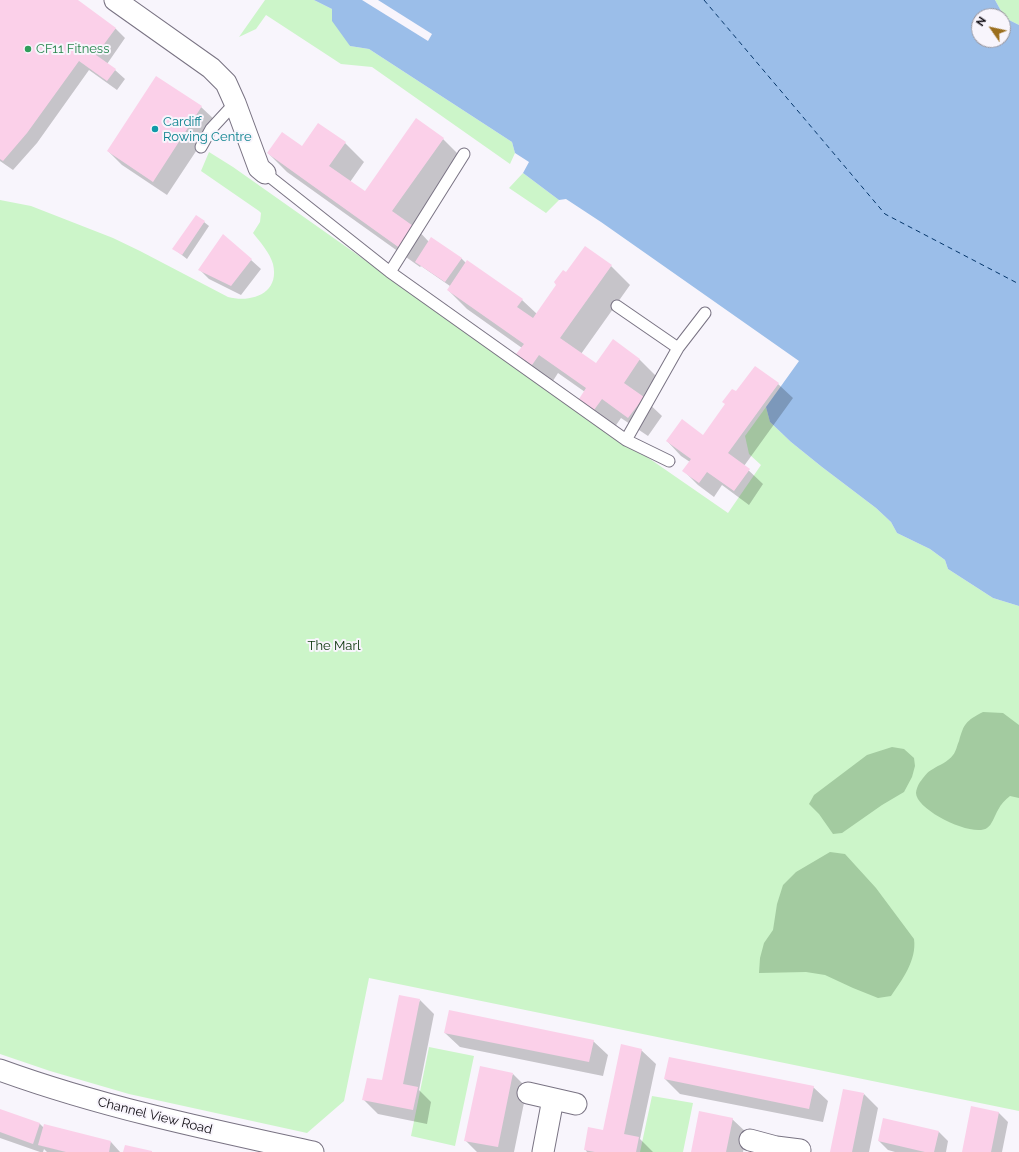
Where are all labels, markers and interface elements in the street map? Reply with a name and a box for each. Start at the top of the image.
north arrow [971,8,1011,48]
text: N [974,14,989,29]
place label: CF11 Fitness [36,41,109,57]
marker: CF11 Fitness [23,44,33,54]
place label: Cardiff Rowing Centre [163,114,252,145]
marker: Cardiff Rowing Centre [150,124,160,134]
park label: The Marl [308,638,360,654]
street label: Channel View Road [96,1094,214,1138]

